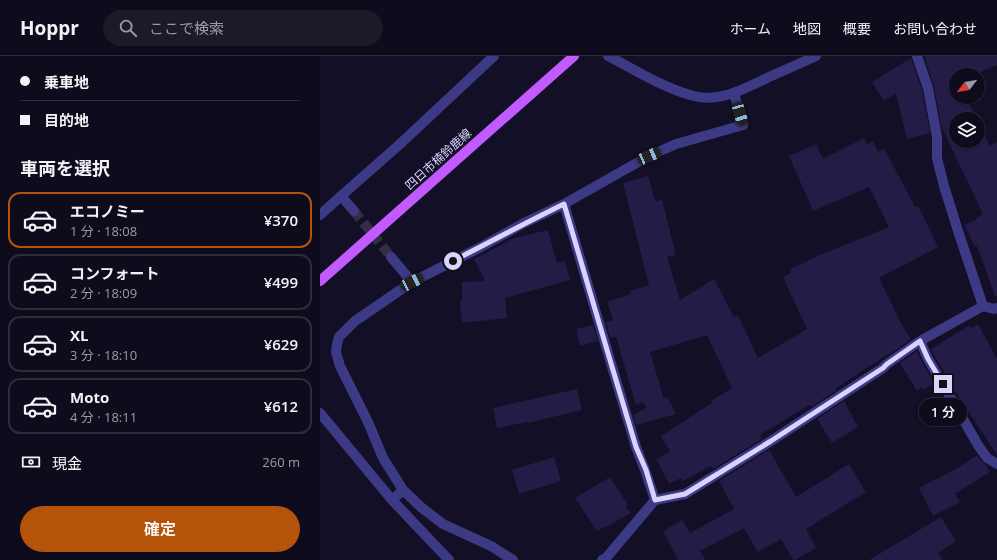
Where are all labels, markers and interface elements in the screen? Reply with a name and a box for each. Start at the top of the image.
search box [103,10,383,46]
text: Hoppr [20,15,79,41]
icon: search [117,17,139,39]
text: ここで検索 [149,18,224,38]
text: ホーム [729,19,771,38]
text: 地図 [793,19,821,38]
text: 概要 [843,19,871,38]
text: お問い合わせ [893,19,977,38]
north arrow [949,68,985,104]
map controls [949,68,985,148]
text: 乗車地 [44,72,89,92]
car [731,101,749,127]
text: 目的地 [44,110,89,130]
button: layers [949,112,985,148]
street label: 四日市楠鈴鹿線 [401,125,475,193]
car [636,146,662,166]
text: 車両を選択 [20,156,110,180]
text: エコノミー [70,201,145,221]
icon: car [22,202,58,238]
text: ¥370 [264,210,298,230]
text: 1 分 · 18:08 [70,222,137,240]
route start [444,252,462,270]
text: コンフォート [70,263,160,283]
icon: car [22,264,58,300]
car [399,271,425,293]
text: ¥499 [264,272,298,292]
text: 2 分 · 18:09 [70,284,137,302]
text: XL [70,325,88,345]
icon: car [22,326,58,362]
text: ¥629 [264,334,298,354]
text: 3 分 · 18:10 [70,346,137,364]
route end [934,375,952,393]
text: Moto [70,387,109,407]
icon: car [22,388,58,424]
text: ¥612 [264,396,298,416]
callout: 1 分 [919,398,967,426]
text: 1 分 [931,403,955,421]
text: 4 分 · 18:11 [70,408,137,426]
icon: cash [20,451,42,473]
text: 現金 [52,453,82,473]
text: 260 m [262,453,300,471]
button: 確定 [20,506,300,552]

